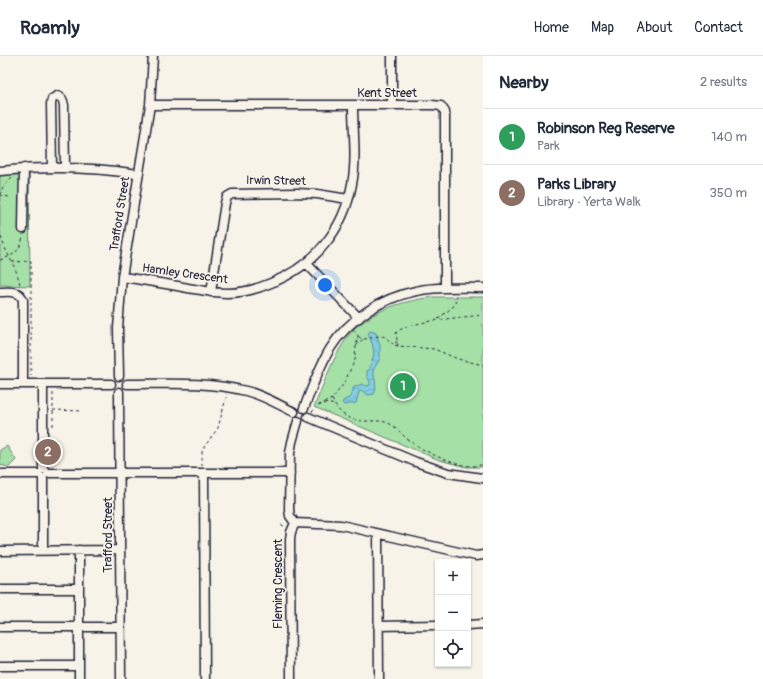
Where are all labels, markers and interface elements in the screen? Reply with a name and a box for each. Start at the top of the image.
text: Roamly [20,16,80,40]
text: Home [534,19,569,36]
text: Map [591,19,614,36]
text: About [636,19,672,36]
text: Contact [694,19,743,36]
text: Nearby [499,72,548,93]
text: 2 results [700,74,747,90]
street label: Kent Street [357,86,417,101]
text: Robinson Reg Reserve [537,119,675,138]
text: 1 [509,129,515,145]
text: 140 m [711,129,747,145]
text: Park [537,138,560,154]
street label: Irwin Street [246,173,306,189]
street label: Trafford Street [107,175,133,252]
text: Parks Library [537,175,616,194]
text: 2 [508,185,516,201]
text: 350 m [709,185,747,201]
text: Library · Yerta Walk [537,194,641,210]
street label: Hamley Crescent [141,261,229,287]
your location [315,275,335,295]
pin: 1 [390,371,416,401]
pin: 2 [35,437,61,467]
street label: Trafford Street [101,497,116,573]
street label: Fleming Crescent [271,539,286,629]
map controls [435,559,471,667]
button: + [435,559,471,595]
button: − [435,595,471,631]
button: locate [435,631,471,667]

